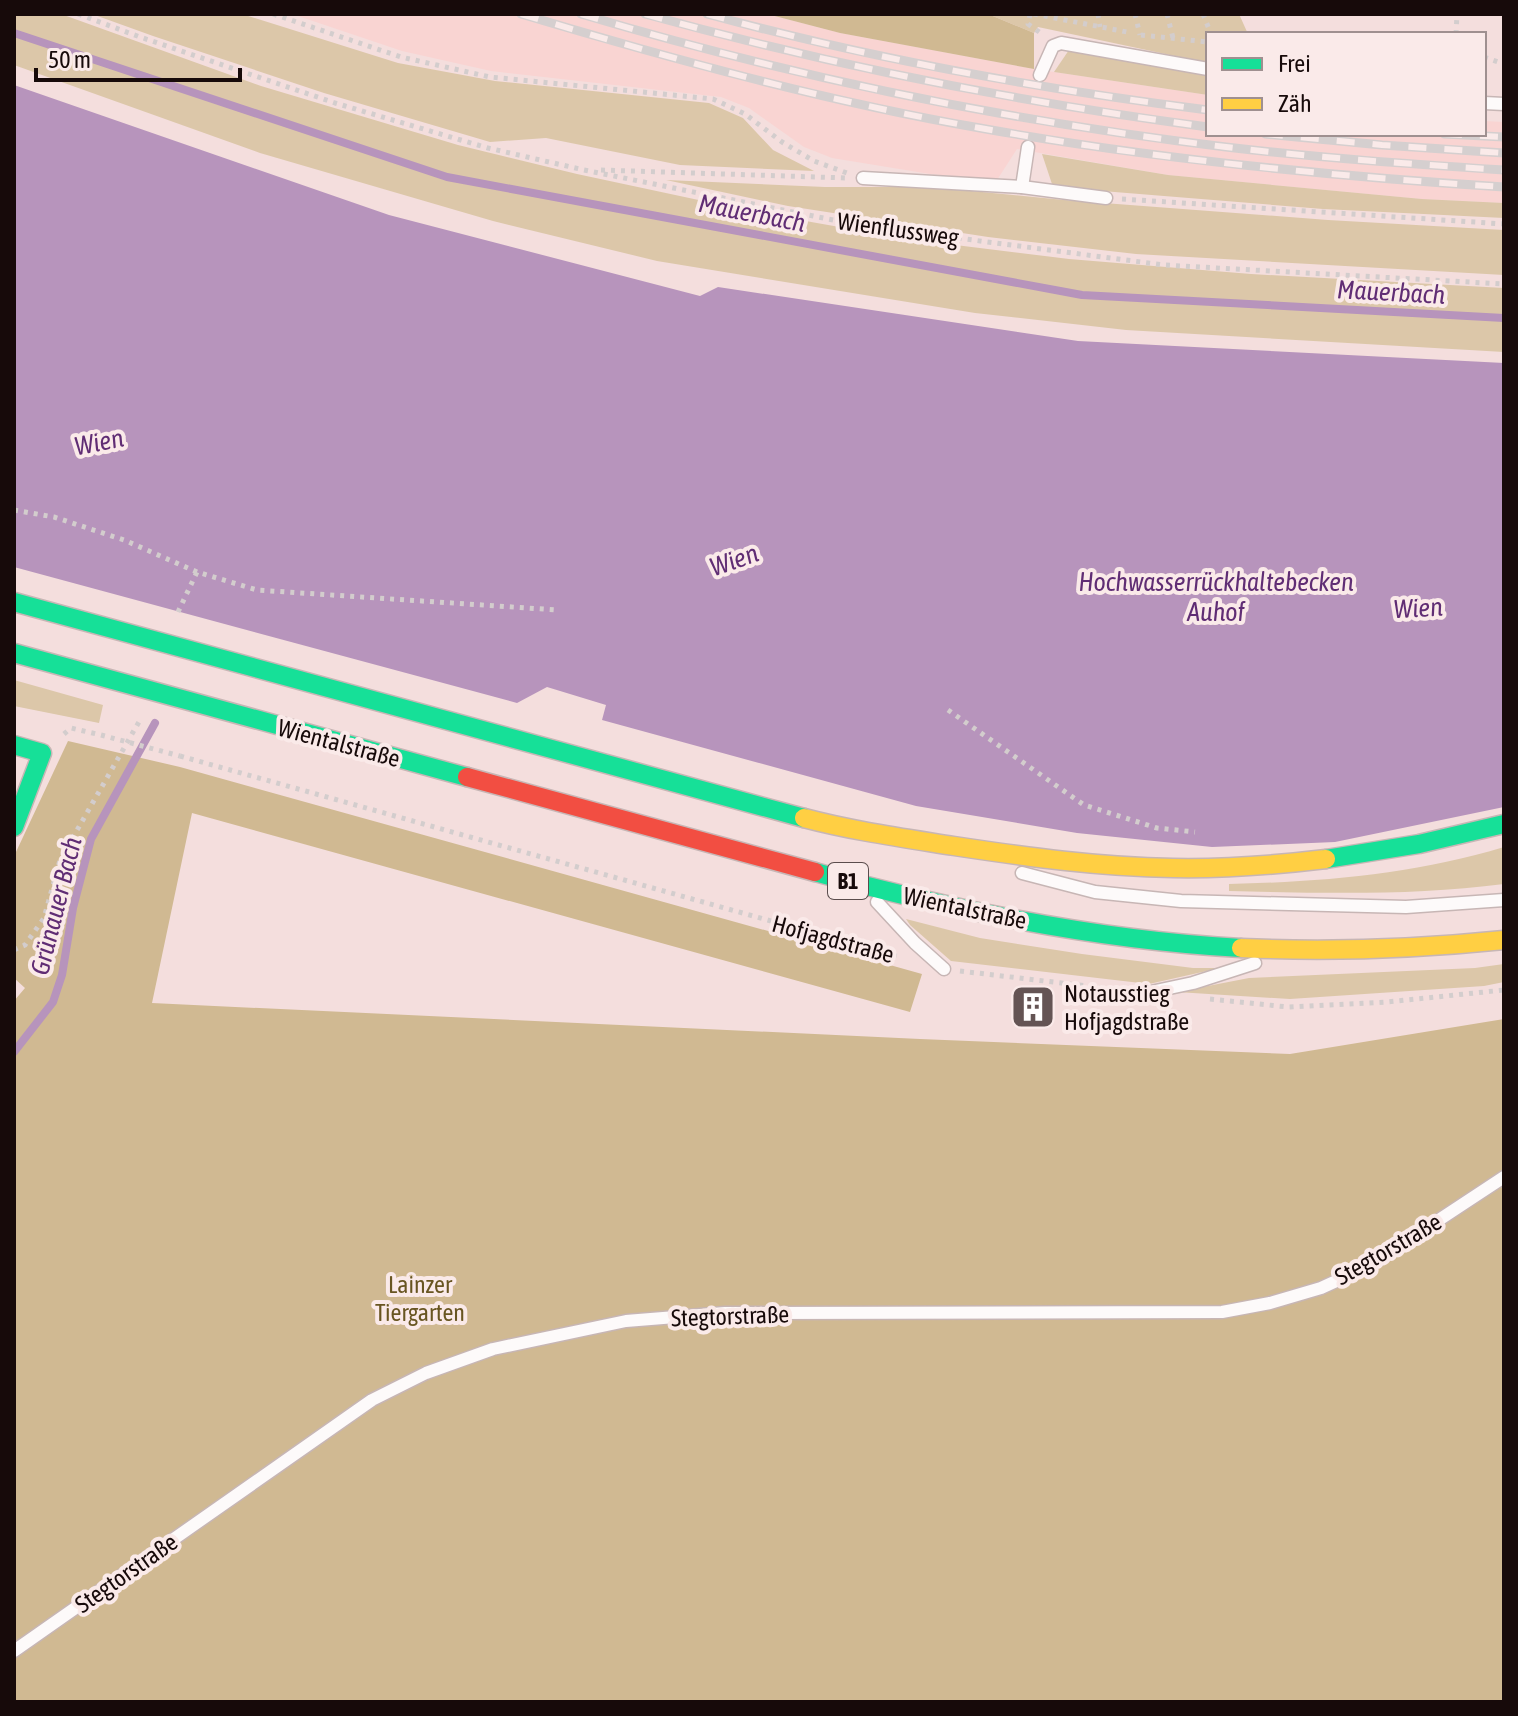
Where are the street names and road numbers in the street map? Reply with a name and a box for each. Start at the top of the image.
street label: Wienflussweg [836,207,961,251]
street label: Wientalstraße [275,714,403,772]
road number: B1 [828,863,868,899]
street label: Wientalstraße [901,882,1029,934]
street label: Hofjagdstraße [769,910,897,968]
street label: Stegtorstraße [1330,1208,1446,1290]
street label: Stegtorstraße [670,1300,790,1332]
street label: Stegtorstraße [70,1528,182,1618]

